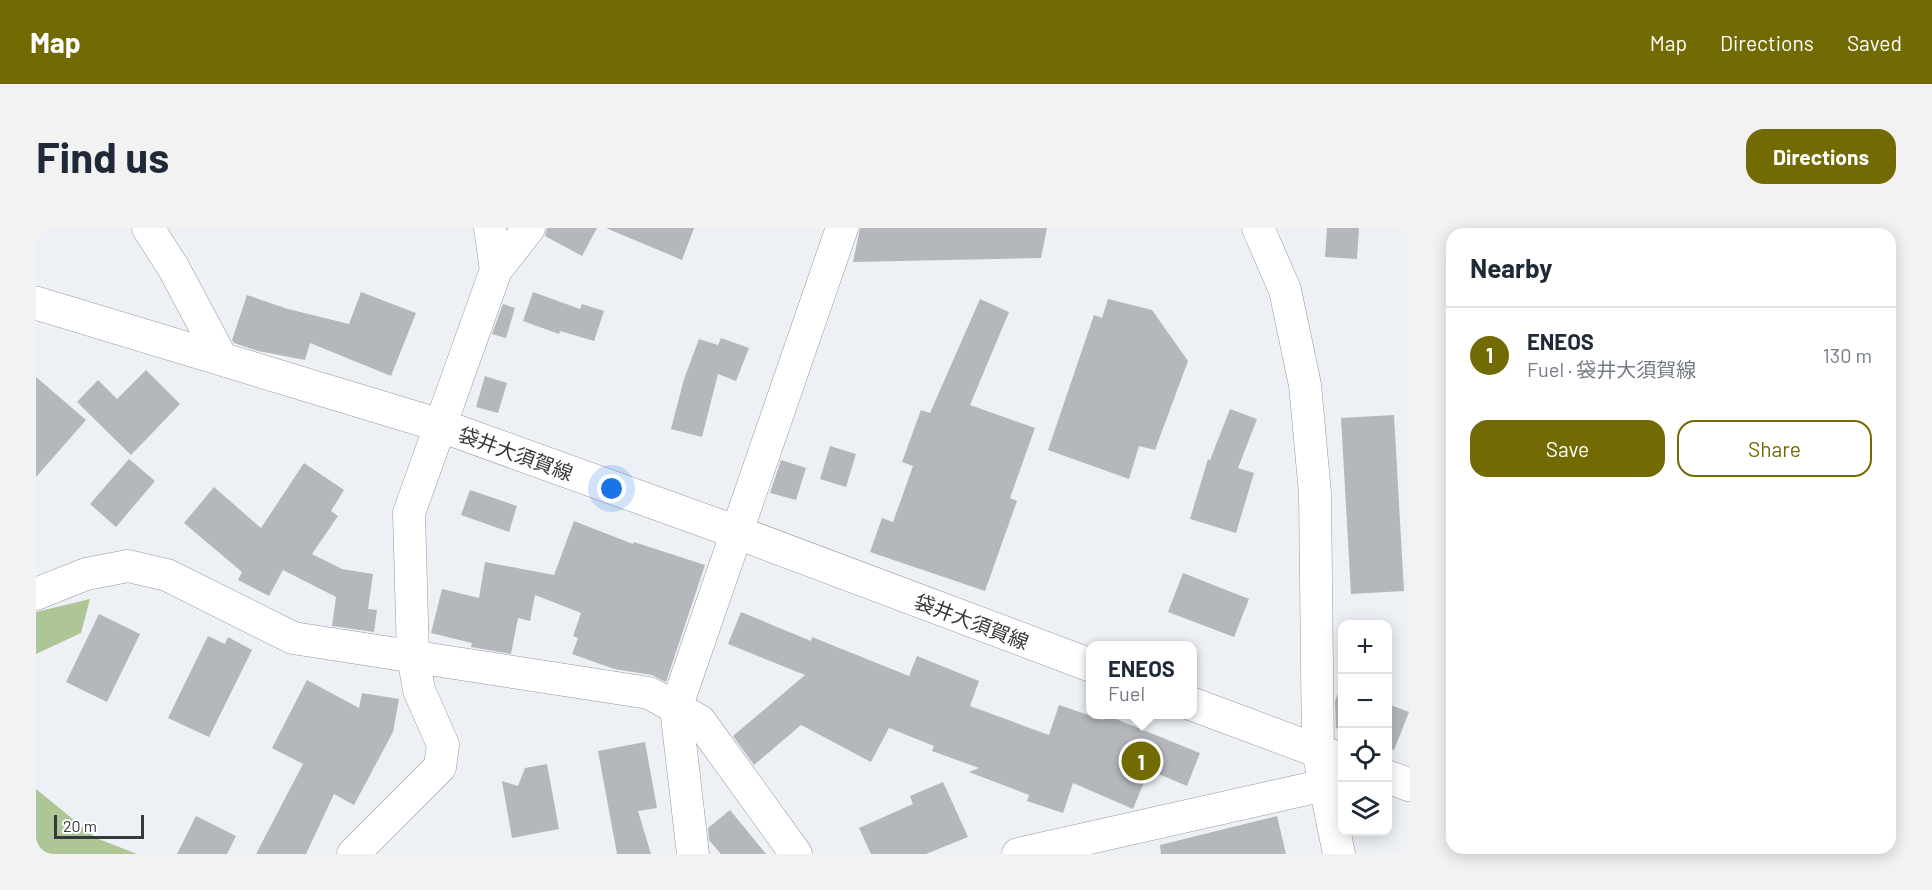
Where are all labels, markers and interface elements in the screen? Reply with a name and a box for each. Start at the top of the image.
text: Map [30,25,81,59]
text: Map [1650,30,1687,55]
text: Directions [1720,30,1814,55]
text: Saved [1847,30,1902,55]
button: Directions [1746,129,1896,184]
text: Find us [36,131,169,181]
text: Nearby [1470,252,1552,283]
text: ENEOS [1527,328,1594,354]
text: 1 [1486,343,1493,367]
text: 130 m [1823,343,1872,367]
text: Fuel · 袋井大須賀線 [1527,357,1696,381]
button: Save [1470,420,1665,477]
button: Share [1677,420,1872,477]
street label: 袋井大須賀線 [456,421,576,485]
your location [597,474,626,503]
street label: 袋井大須賀線 [912,588,1032,654]
map controls [1338,620,1392,836]
button: + [1338,620,1392,674]
popup [1086,641,1197,719]
text: ENEOS [1108,655,1175,681]
button: − [1338,674,1392,728]
text: Fuel [1108,681,1145,705]
button: locate [1338,728,1392,782]
pin: 1 [1122,738,1160,784]
button: layers [1338,782,1392,836]
scale bar [54,812,144,840]
text: 20 m [63,816,97,835]

